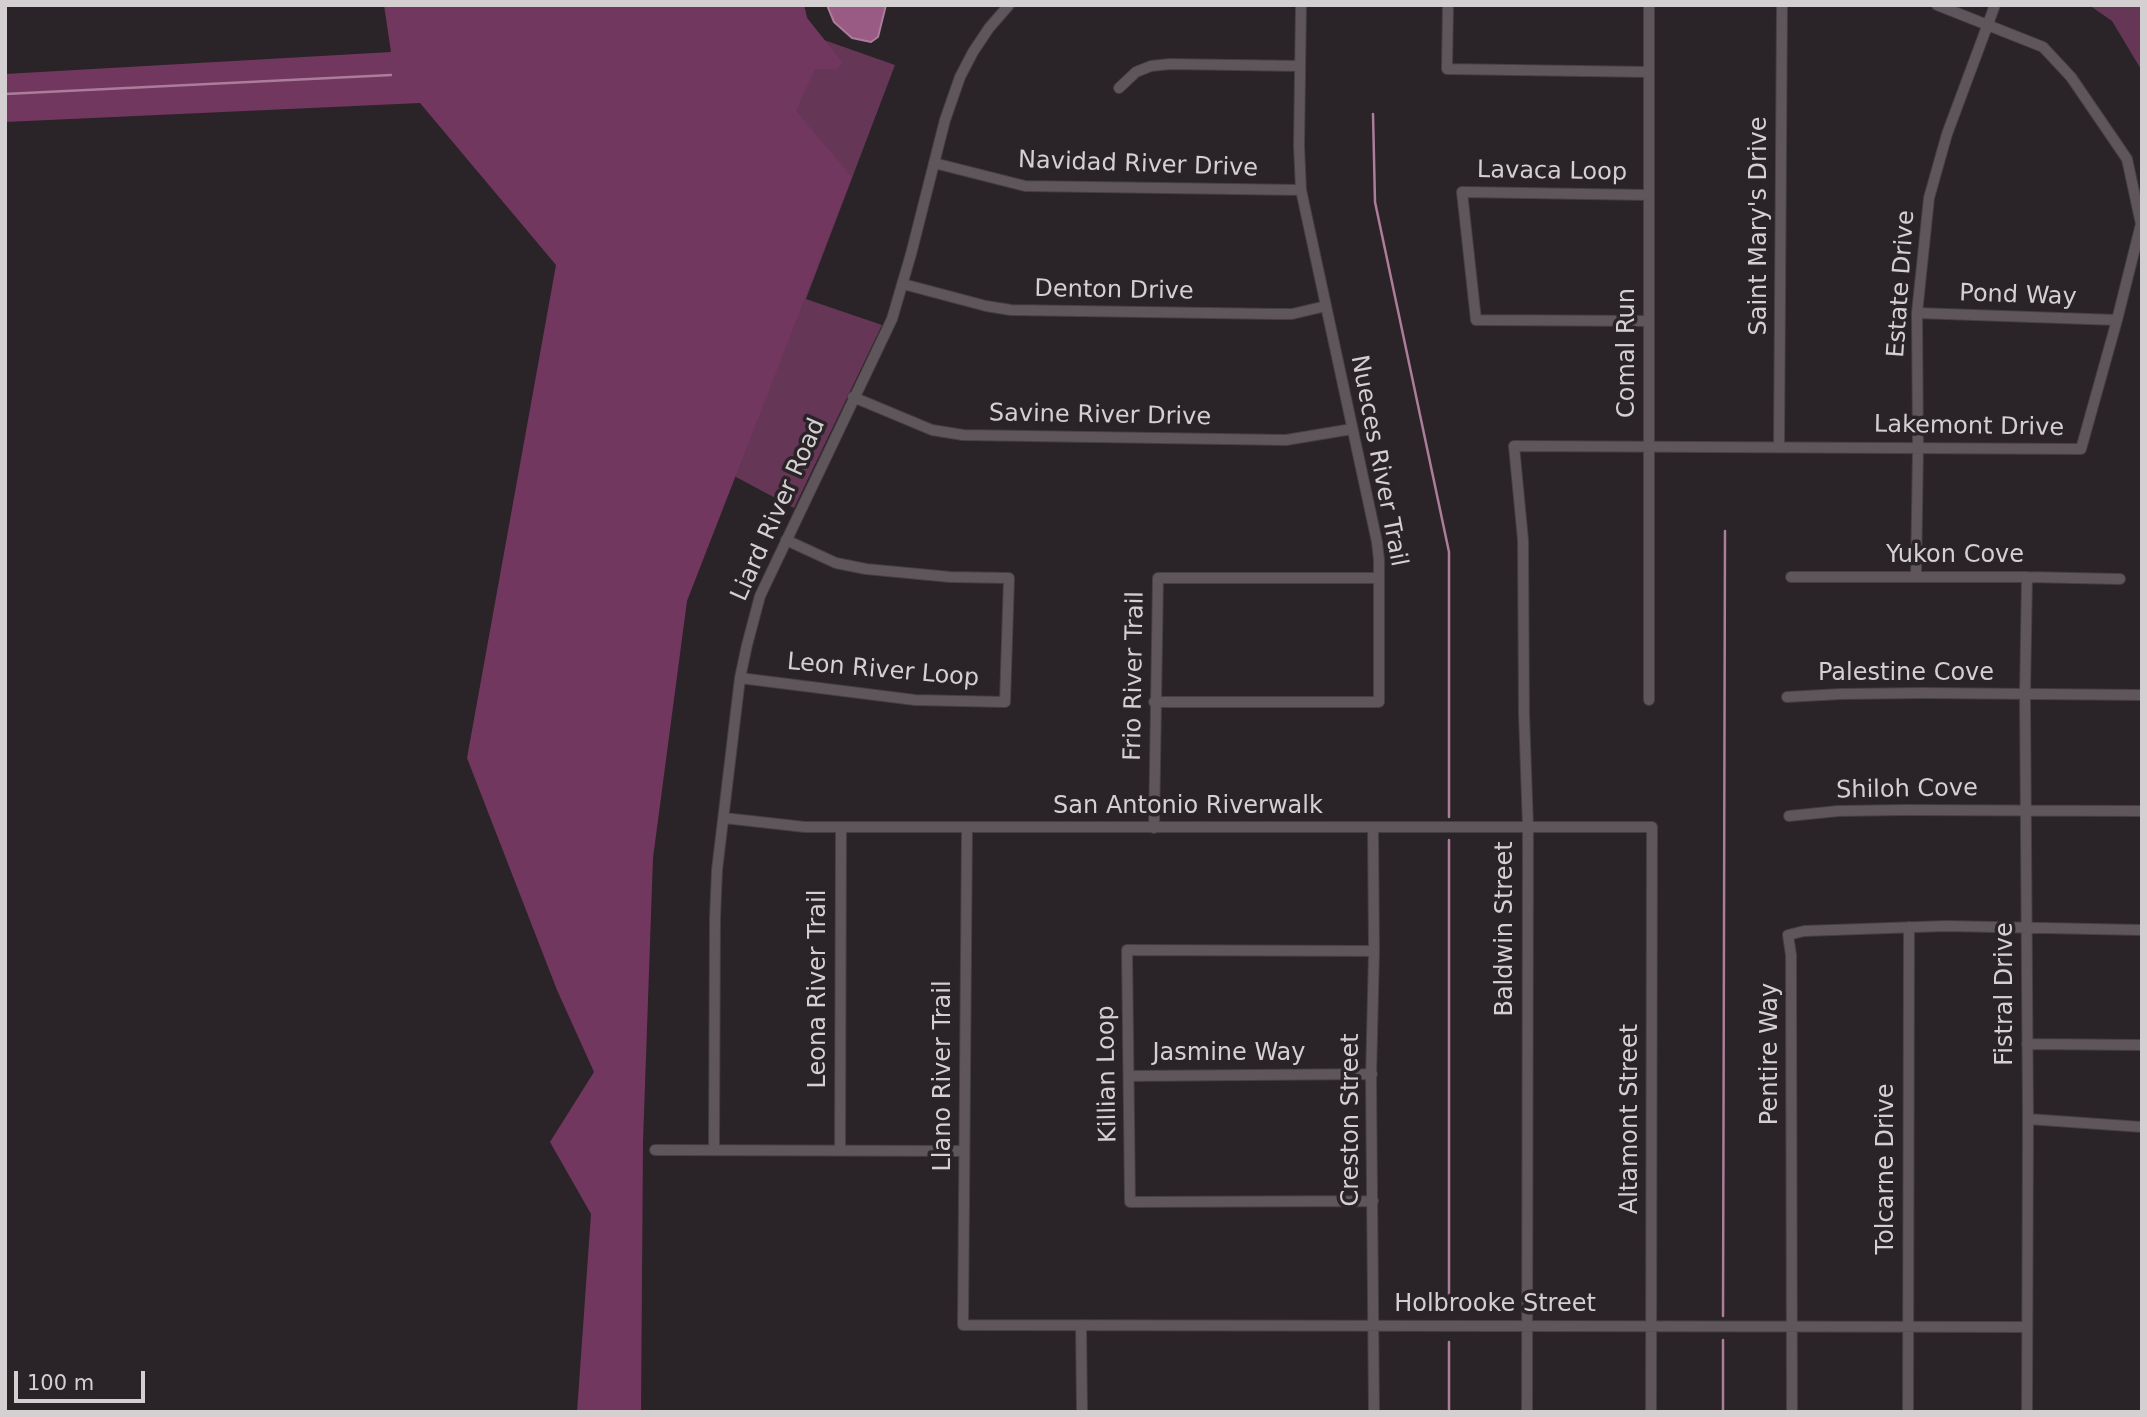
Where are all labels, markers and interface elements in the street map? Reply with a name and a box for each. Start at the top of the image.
street label: Saint Mary's Drive [1746,116,1774,336]
street label: Navidad River Drive [1018,146,1258,184]
street label: Lavaca Loop [1477,156,1627,188]
street label: Estate Drive [1882,209,1922,359]
street label: Denton Drive [1034,275,1194,307]
street label: Pond Way [1959,280,2077,312]
street label: Comal Run [1614,288,1642,418]
street label: Nueces River Trail [1343,353,1413,569]
street label: Savine River Drive [989,400,1211,432]
street label: Lakemont Drive [1874,411,2064,443]
street label: Liard River Road [726,414,832,606]
street label: Yukon Cove [1886,542,2024,570]
street label: Frio River Trail [1119,591,1151,761]
street label: Leon River Loop [786,648,980,694]
street label: Palestine Cove [1818,660,1994,688]
street label: Shiloh Cove [1836,774,1978,806]
street label: San Antonio Riverwalk [1053,793,1323,821]
street label: Baldwin Street [1492,841,1520,1017]
street label: Leona River Trail [805,890,833,1088]
street label: Fistral Drive [1992,922,2020,1066]
street label: Llano River Trail [930,980,958,1172]
street label: Pentire Way [1757,983,1785,1125]
street label: Killian Loop [1092,1005,1124,1143]
street label: Altamont Street [1617,1024,1645,1214]
street label: Creston Street [1338,1033,1366,1207]
street label: Jasmine Way [1152,1040,1306,1068]
street label: Tolcarne Drive [1873,1084,1901,1254]
street label: Holbrooke Street [1394,1291,1596,1319]
scale bar [18,1358,149,1402]
text: 100 m [27,1371,94,1395]

